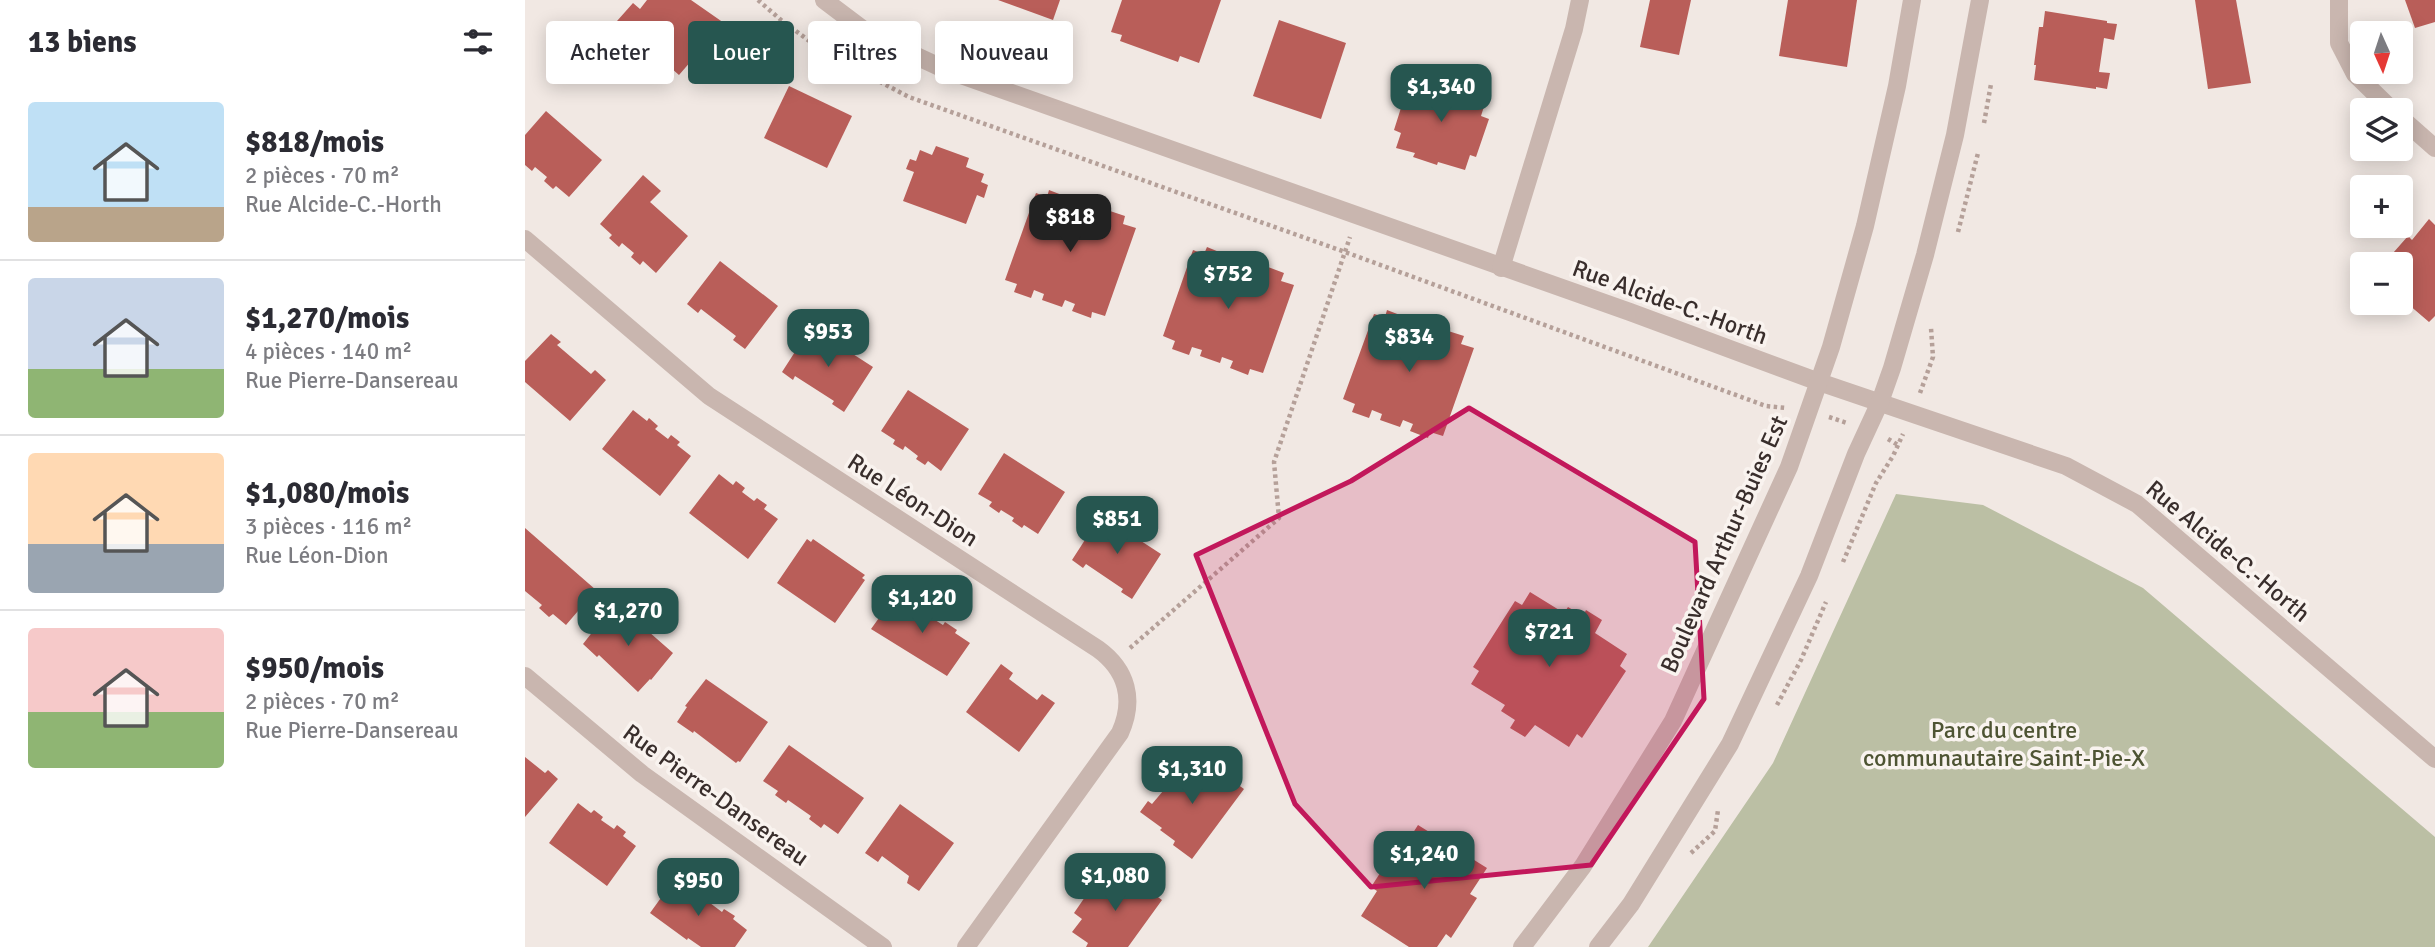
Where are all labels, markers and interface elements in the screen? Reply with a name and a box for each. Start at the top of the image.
chip: Acheter [546,21,674,84]
chip: Louer [688,21,794,84]
chip: Filtres [808,21,921,84]
chip: Nouveau [935,21,1073,84]
north arrow [2350,21,2413,84]
map controls [2350,21,2413,315]
icon: filters [459,23,497,61]
text: 13 biens [28,24,137,61]
pin: $1,340 [1384,64,1498,124]
text: $1,340 [1407,72,1475,101]
button: layers [2350,98,2413,161]
text: $818/mois [245,124,384,161]
icon: home [84,130,168,214]
text: 2 pièces · 70 m² [245,161,400,190]
button: + [2350,175,2413,238]
text: Rue Alcide-C.-Horth [245,190,442,219]
pin: $818 [1029,194,1111,254]
text: $818 [1045,202,1095,231]
pin: $752 [1187,252,1269,311]
button: − [2350,252,2413,315]
street label: Rue Alcide-C.-Horth [1568,253,1772,351]
text: $752 [1203,259,1253,288]
text: $1,270/mois [245,300,409,337]
icon: home [84,306,168,390]
pin: $953 [787,310,869,369]
pin: $834 [1368,314,1450,374]
text: $953 [803,317,853,346]
text: $834 [1384,322,1434,351]
text: 4 pièces · 140 m² [245,337,412,366]
text: Rue Pierre-Dansereau [245,366,459,395]
street label: Boulevard Arthur-Buies Est [1654,411,1794,677]
street label: Rue Léon-Dion [842,447,984,553]
street label: Rue Alcide-C.-Horth [2140,474,2316,628]
text: $1,080/mois [245,475,409,512]
icon: home [84,481,168,565]
pin: $851 [1076,496,1158,556]
text: $851 [1092,504,1142,533]
text: 3 pièces · 116 m² [245,512,412,541]
text: Rue Léon-Dion [245,541,389,570]
pin: $1,120 [865,576,979,635]
text: $1,120 [888,583,956,612]
pin: $1,270 [571,588,685,648]
text: $1,270 [594,596,662,625]
pin: $721 [1508,610,1590,669]
text: $721 [1524,617,1574,646]
text: $950/mois [245,650,384,687]
icon: home [84,656,168,740]
text: 2 pièces · 70 m² [245,687,400,716]
park label: Parc du centre communautaire Saint-Pie-X [1863,715,2145,773]
text: Rue Pierre-Dansereau [245,716,459,745]
street label: Rue Pierre-Dansereau [617,717,815,873]
pin: $1,310 [1135,746,1249,806]
text: $1,310 [1158,754,1226,783]
pin: $1,240 [1367,832,1481,891]
text: $1,240 [1390,839,1458,868]
pin: $1,080 [1058,853,1172,913]
pin: $950 [657,858,739,918]
text: $1,080 [1081,861,1149,890]
text: $950 [673,866,723,895]

